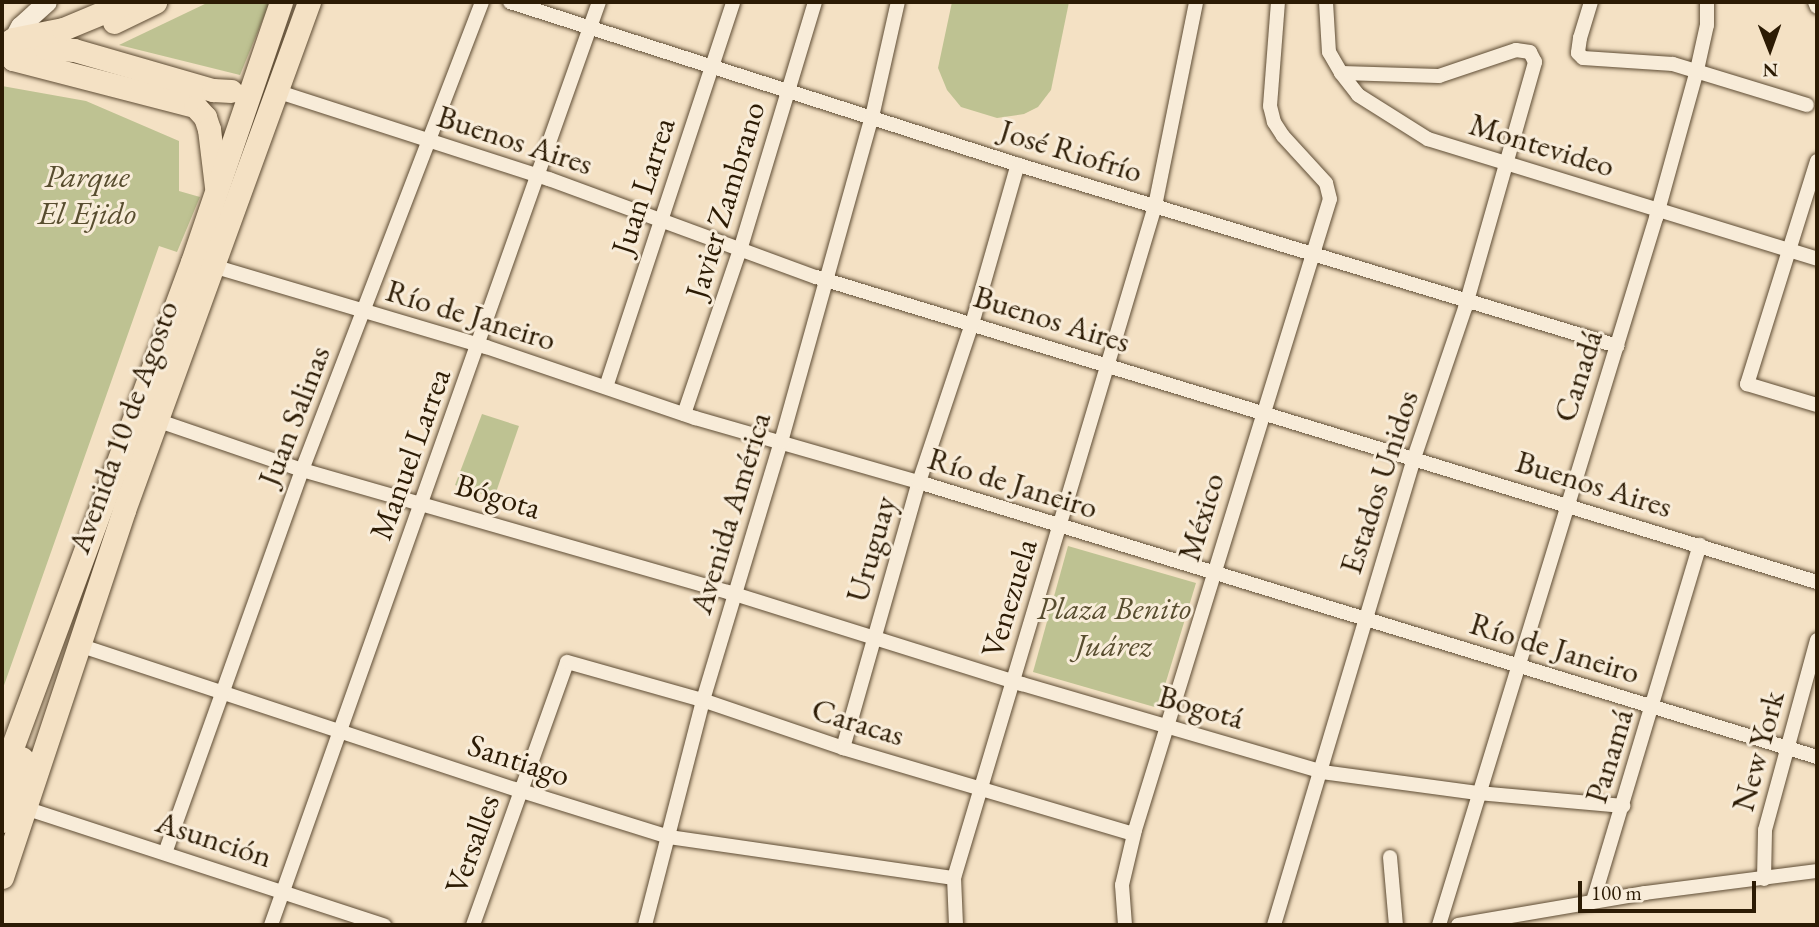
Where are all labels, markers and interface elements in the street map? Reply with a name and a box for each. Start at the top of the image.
north arrow [1735,14,1805,84]
text: N [1762,58,1778,83]
street label: Buenos Aires [432,97,598,183]
street label: Javier Zambrano [677,97,773,303]
street label: Montevideo [1465,105,1619,185]
street label: José Riofrío [995,111,1147,191]
street label: Juan Larrea [603,113,683,259]
park label: Parque El Ejido [38,158,136,233]
street label: Río de Janeiro [382,271,560,359]
street label: Buenos Aires [969,277,1135,361]
street label: Avenida 10 de Agosto [59,295,187,559]
street label: Canadá [1545,325,1611,427]
street label: Juan Salinas [250,341,338,491]
street label: Manuel Larrea [361,363,459,545]
street label: Estados Unidos [1331,385,1427,579]
street label: Avenida América [681,407,779,619]
street label: Río de Janeiro [924,439,1102,527]
street label: Buenos Aires [1511,442,1677,526]
street label: Bógota [451,465,545,527]
street label: México [1169,468,1233,566]
street label: Uruguay [838,492,904,606]
street label: Venezuela [973,534,1045,662]
park label: Plaza Benito Juárez [1037,590,1191,665]
street label: Río de Janeiro [1466,604,1644,692]
street label: Bogotá [1154,677,1248,737]
street label: New York [1724,687,1792,815]
street label: Caracas [807,690,909,754]
street label: Panamá [1577,704,1641,808]
street label: Santiago [463,726,575,794]
street label: Versalles [436,789,508,899]
street label: Asunción [151,802,277,876]
scale bar [1581,867,1759,911]
text: 100 m [1591,879,1642,906]

